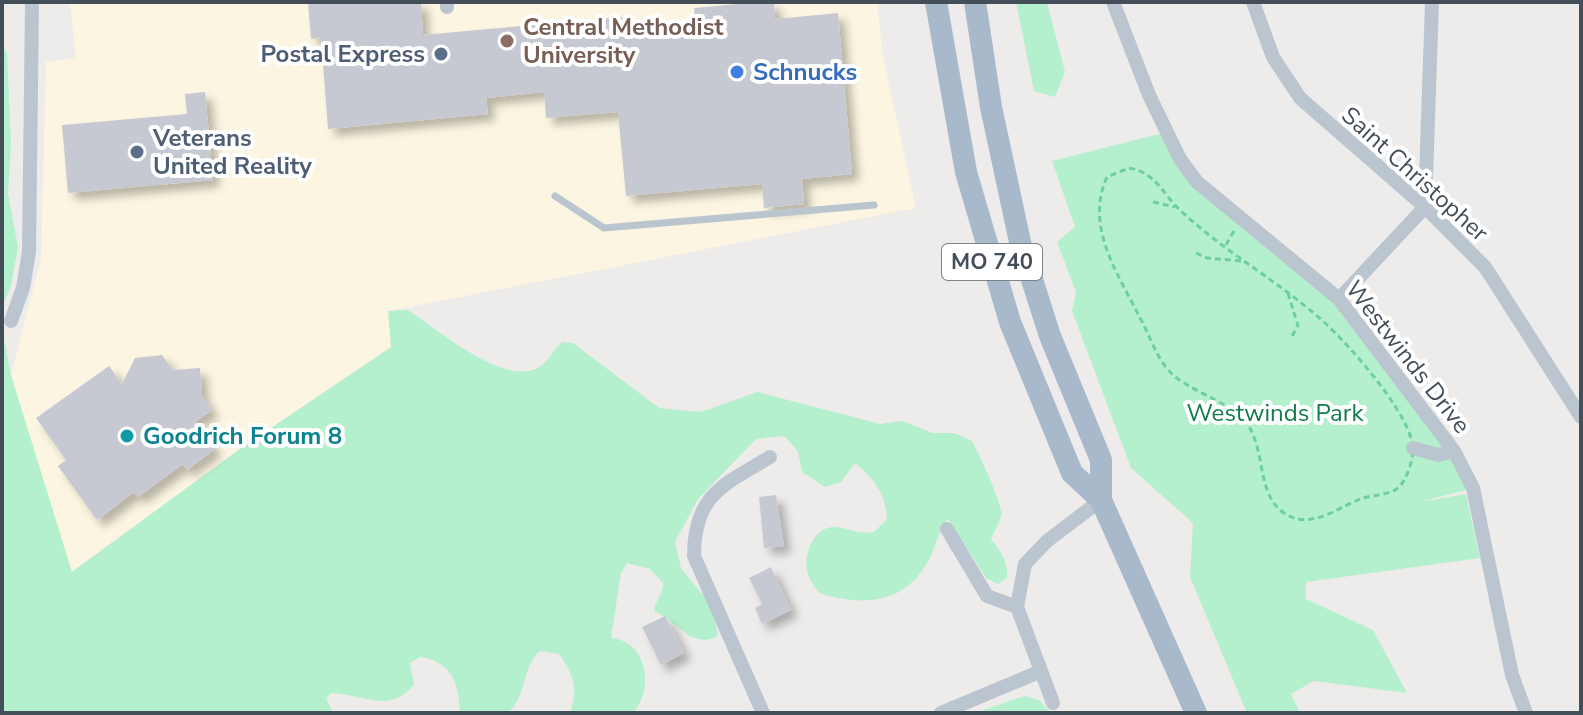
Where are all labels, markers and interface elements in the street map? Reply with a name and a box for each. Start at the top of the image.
place label: Central Methodist University [523,11,724,71]
marker: Central Methodist University [498,32,516,50]
place label: Postal Express [261,38,425,70]
marker: Postal Express [432,45,450,63]
place label: Schnucks [753,56,857,88]
marker: Schnucks [728,63,746,81]
street label: Saint Christopher [1335,99,1496,249]
place label: Veterans United Reality [152,122,312,182]
marker: Veterans United Reality [128,143,146,161]
road number: MO 740 [942,244,1042,280]
street label: Westwinds Drive [1338,274,1478,440]
park label: Westwinds Park [1187,397,1364,429]
place label: Goodrich Forum 8 [143,420,342,452]
marker: Goodrich Forum 8 [118,427,136,445]

